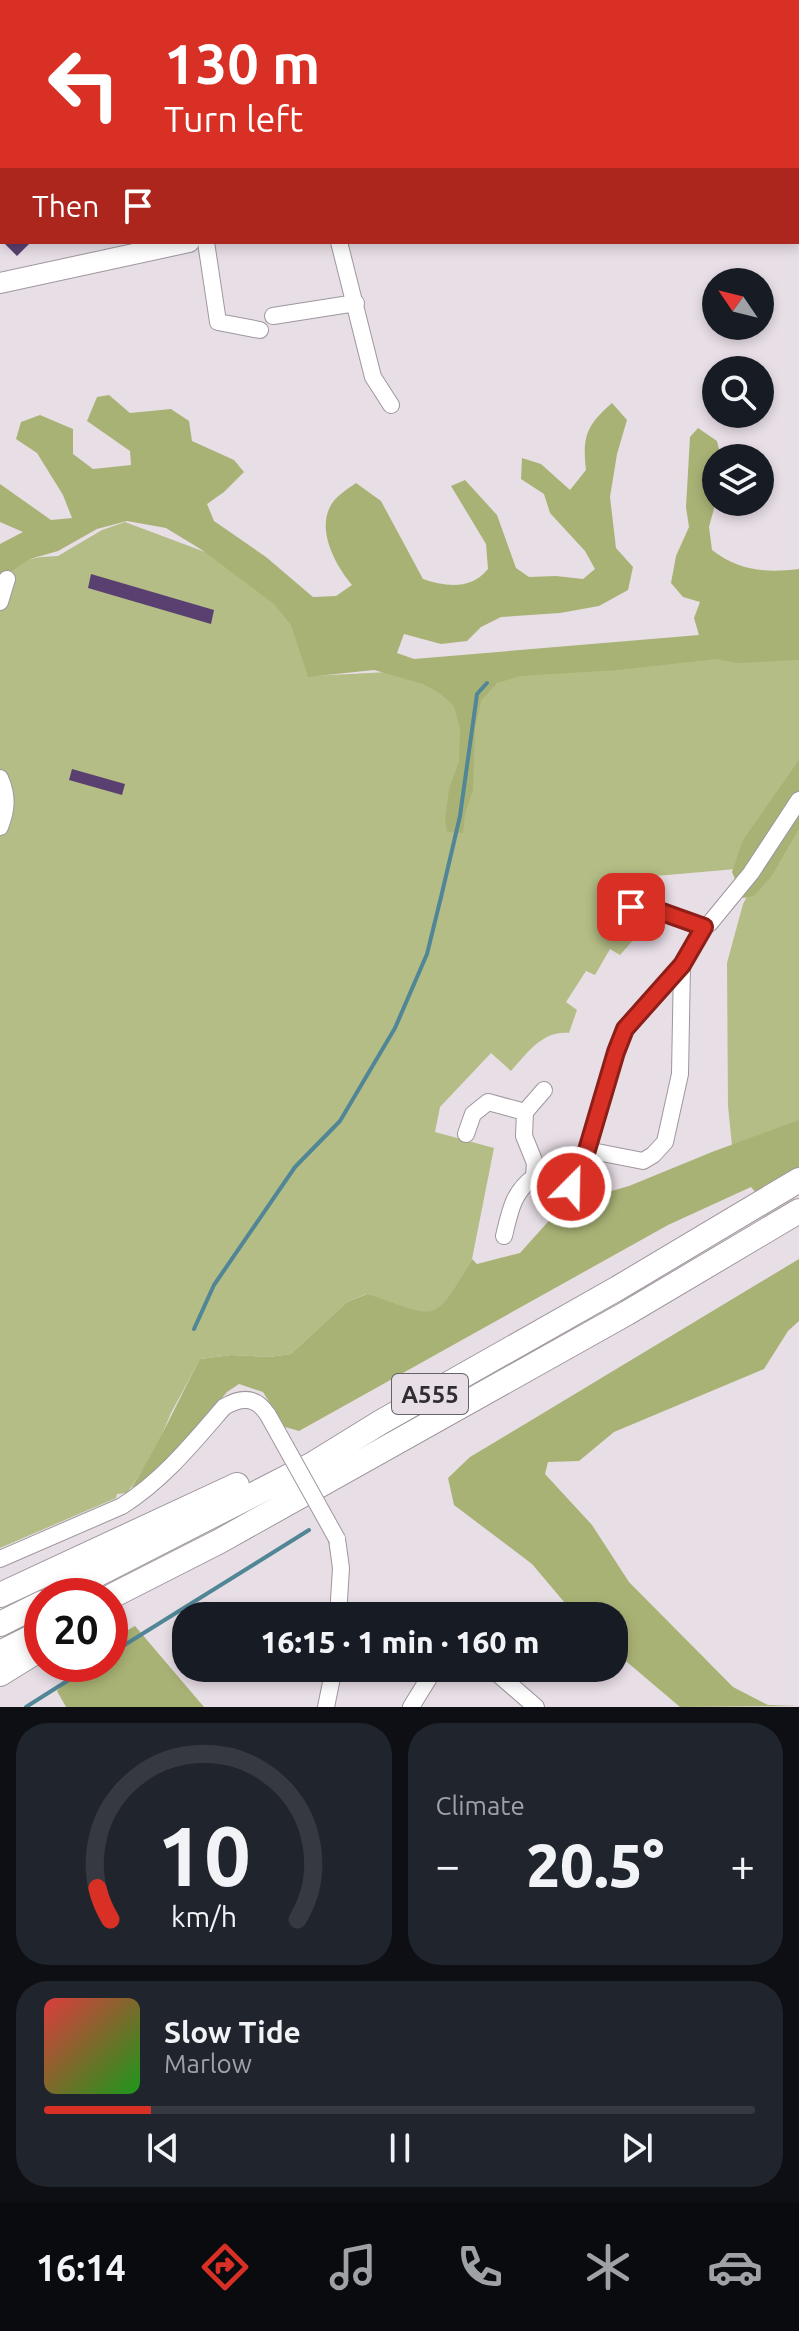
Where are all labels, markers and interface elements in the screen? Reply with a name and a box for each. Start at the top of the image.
icon: left [32,32,136,136]
text: 130 m [164,32,320,95]
text: Turn left [164,98,303,139]
icon: arrive [116,184,160,228]
text: Then [32,189,100,223]
north arrow [702,268,774,340]
map controls [702,268,774,516]
button: search [702,356,774,428]
button: layers [702,444,774,516]
pin [597,873,665,941]
icon: arrive [609,885,653,929]
position arrow [529,1145,613,1229]
road number: A555 [392,1374,468,1414]
speed limit sign: 20 [24,1578,128,1682]
text: 16:15 · 1 min · 160 m [261,1625,539,1659]
text: Climate [436,1791,525,1820]
text: 10 [157,1808,251,1902]
text: 20.5° [526,1831,664,1898]
text: − [436,1840,460,1889]
text: + [730,1840,755,1889]
text: km/h [171,1900,237,1932]
text: Slow Tide [164,2015,301,2049]
text: Marlow [164,2049,252,2078]
icon: previous [141,2126,185,2170]
icon: pause [378,2126,422,2170]
icon: next [615,2126,659,2170]
icon: directions [197,2239,253,2295]
icon: music [325,2239,381,2295]
icon: phone [452,2239,508,2295]
icon: climate [580,2239,636,2295]
icon: car [707,2239,763,2295]
text: 16:14 [36,2247,126,2288]

